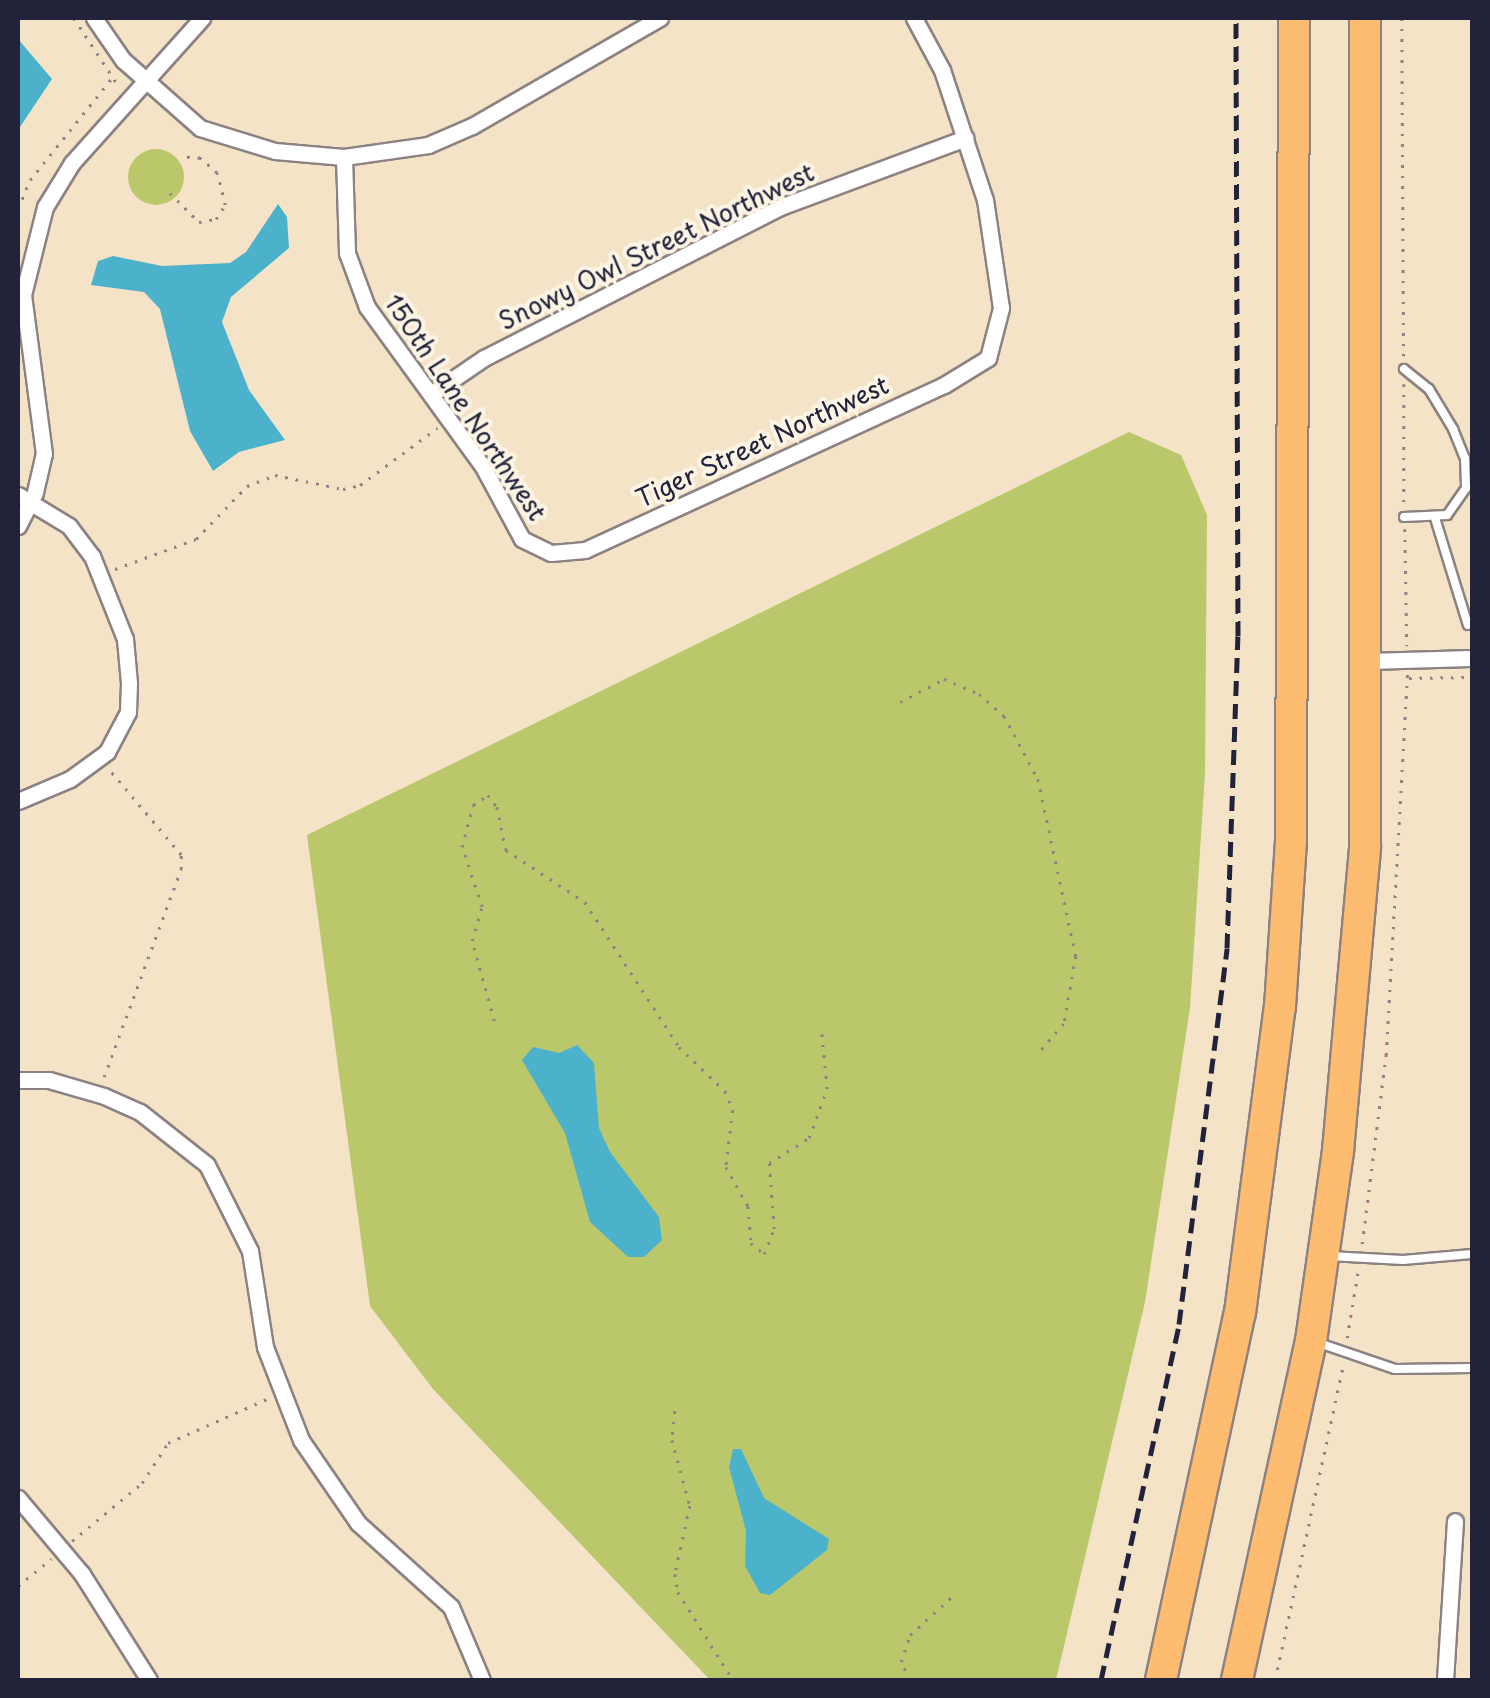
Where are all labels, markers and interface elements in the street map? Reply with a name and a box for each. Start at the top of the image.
street label: Snowy Owl Street Northwest [493,156,819,336]
street label: 150th Lane Northwest [378,287,554,527]
street label: Tiger Street Northwest [630,369,894,513]

